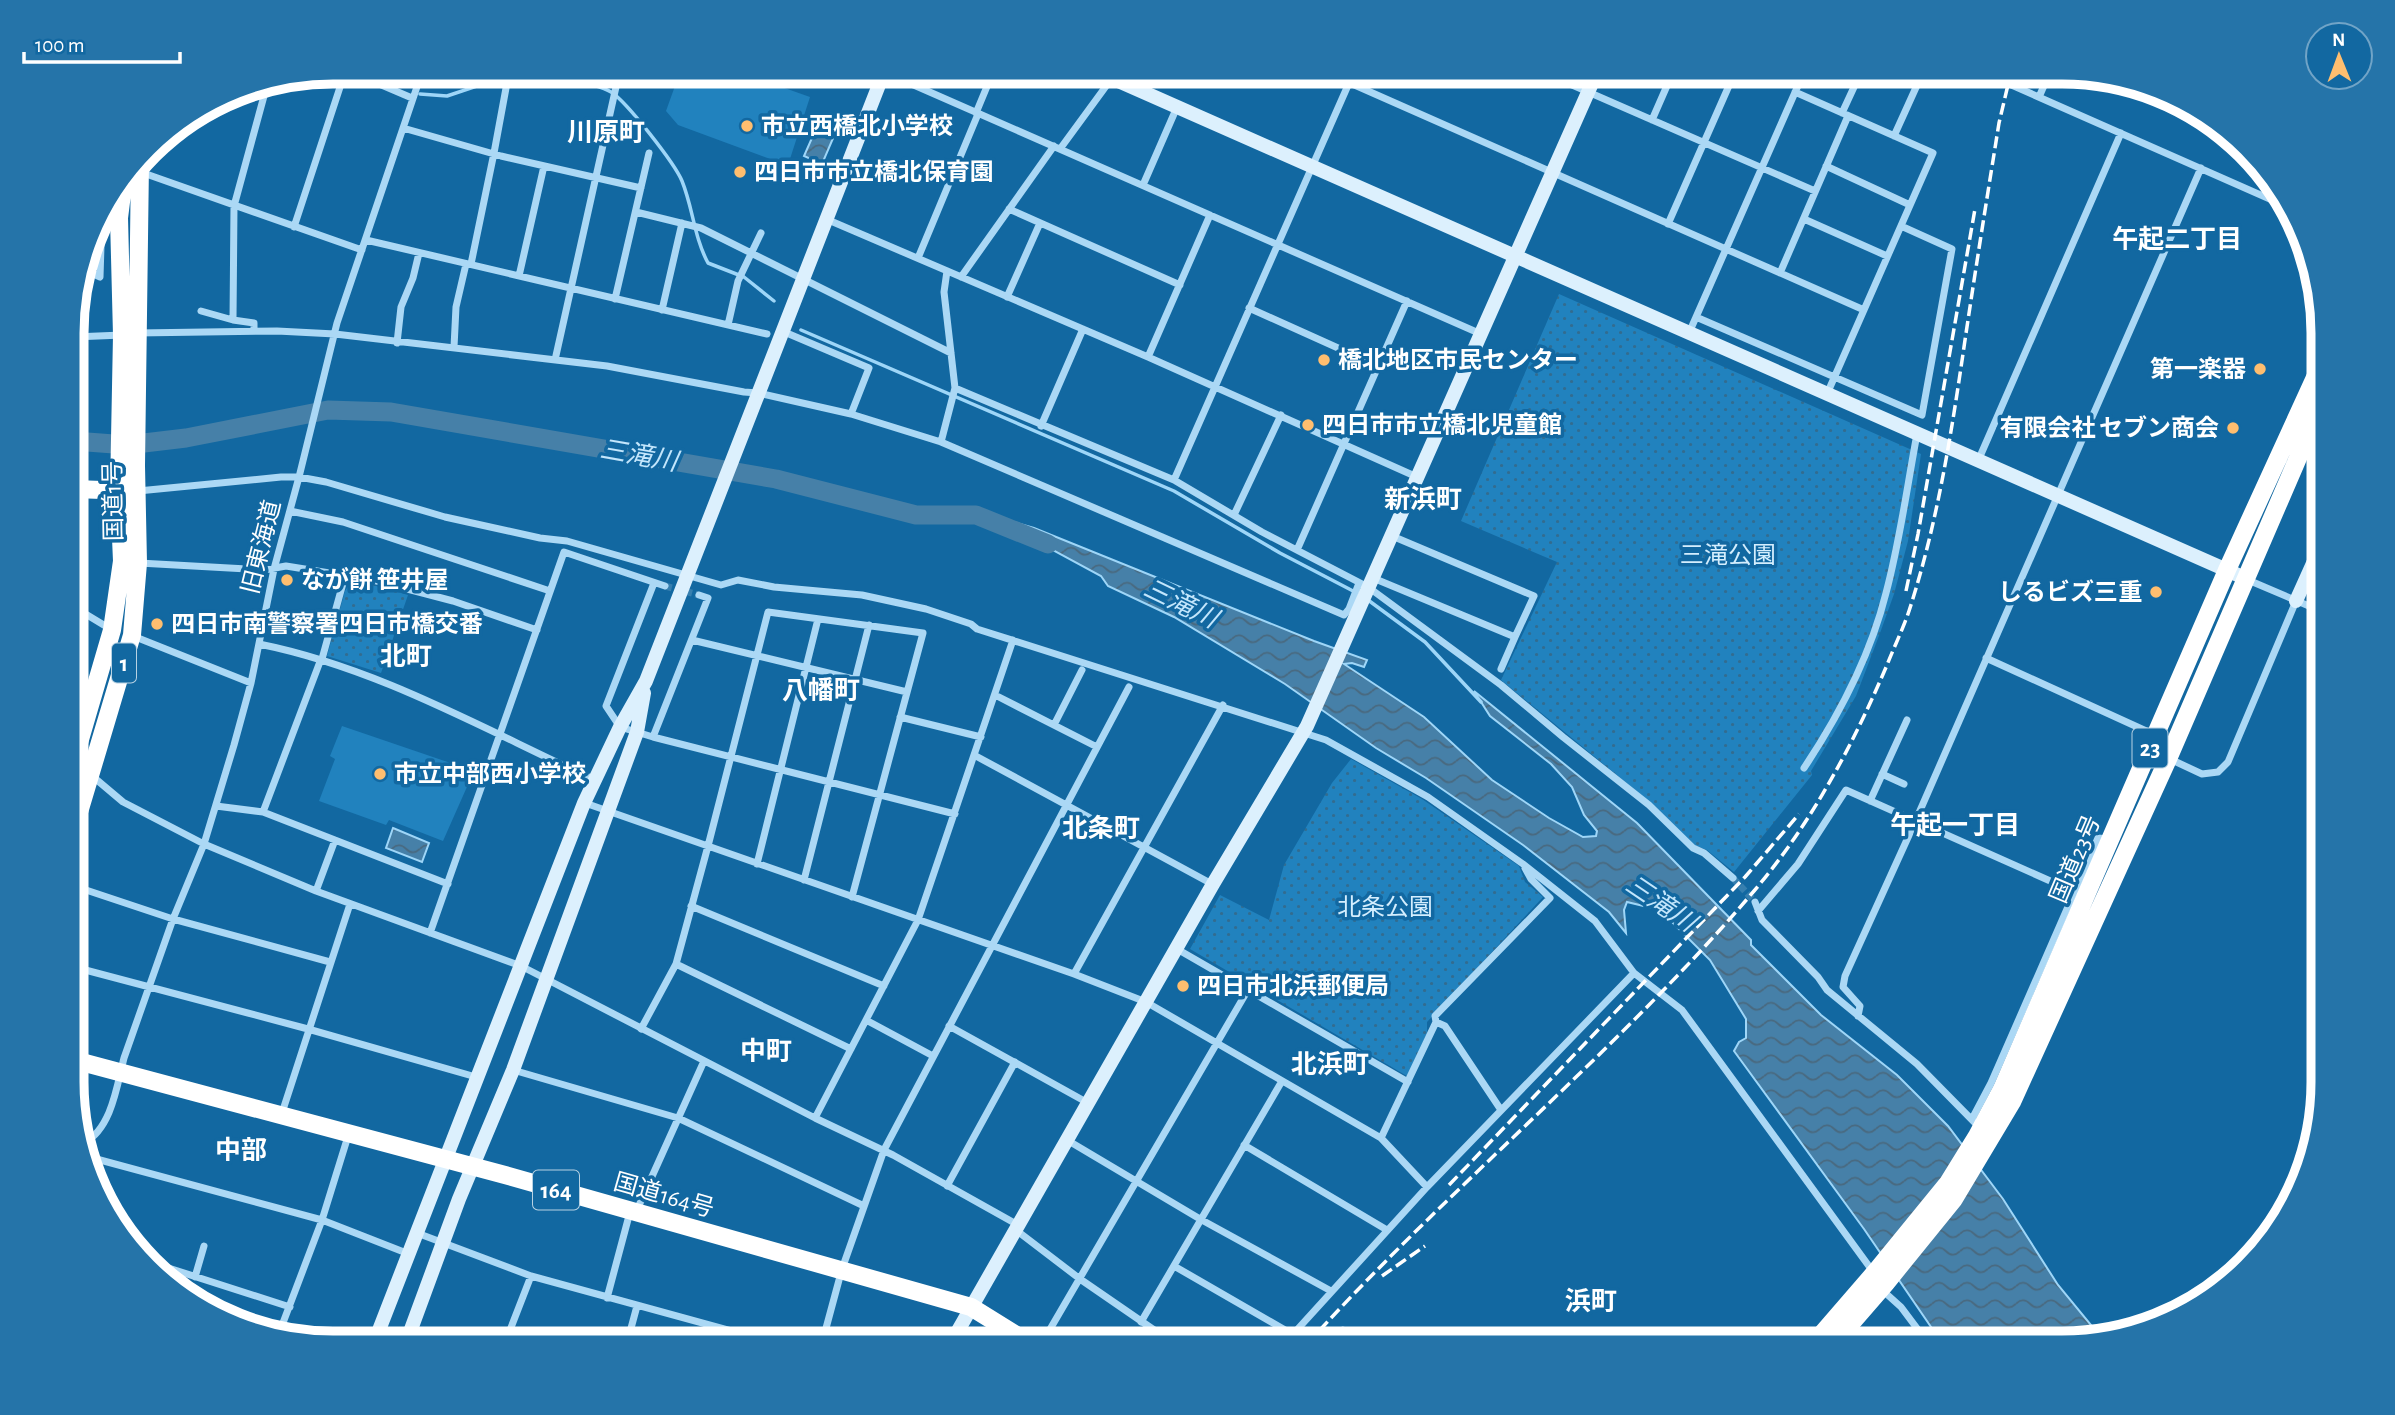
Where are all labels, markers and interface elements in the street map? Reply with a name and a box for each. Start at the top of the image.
scale bar [24,21,180,65]
north arrow [2304,21,2374,91]
text: N [2332,31,2346,50]
text: 100 m [35,35,85,56]
place label: 市立西橋北小学校 [761,113,953,139]
marker: 市立西橋北小学校 [739,118,755,134]
district label: 川原町 [567,119,645,146]
place label: 四日市市立橋北保育園 [754,159,994,185]
marker: 四日市市立橋北保育園 [732,164,748,180]
district label: 午起二丁目 [2112,225,2242,253]
place label: 橋北地区市民センター [1338,347,1578,373]
marker: 橋北地区市民センター [1316,352,1332,368]
place label: 第一楽器 [2150,356,2246,382]
marker: 第一楽器 [2252,361,2268,377]
place label: 四日市市立橋北児童館 [1322,412,1562,438]
place label: 有限会社 セブン商会 [1999,415,2219,441]
marker: 四日市市立橋北児童館 [1300,417,1316,433]
marker: 有限会社 セブン商会 [2225,420,2241,436]
water label: 三滝川 [598,435,683,476]
street label: 国道1号 [99,461,127,541]
district label: 新浜町 [1384,485,1462,513]
street label: 旧東海道 [237,497,285,597]
park label: 三滝公園 [1680,543,1776,568]
place label: なが餅 笹井屋 [301,567,449,593]
marker: なが餅 笹井屋 [279,572,295,588]
water label: 三滝川 [1140,574,1224,634]
place label: しるビズ三重 [1998,579,2142,605]
marker: しるビズ三重 [2148,584,2164,600]
place label: 四日市南警察署四日市橋交番 [171,611,483,637]
marker: 四日市南警察署四日市橋交番 [149,616,165,632]
road number: 1 [112,643,136,682]
district label: 北町 [380,643,432,670]
district label: 八幡町 [782,676,860,704]
road number: 23 [2132,728,2168,768]
place label: 市立中部西小学校 [394,761,586,787]
marker: 市立中部西小学校 [372,766,388,782]
district label: 午起一丁目 [1890,811,2020,839]
street label: 国道23号 [2045,811,2105,907]
district label: 北条町 [1062,814,1140,842]
water label: 三滝川 [1621,870,1703,938]
park label: 北条公園 [1337,894,1433,920]
place label: 四日市北浜郵便局 [1197,973,1389,999]
marker: 四日市北浜郵便局 [1175,978,1191,994]
district label: 中町 [740,1037,792,1065]
district label: 北浜町 [1291,1050,1369,1078]
district label: 中部 [215,1136,267,1164]
street label: 国道164号 [611,1168,717,1222]
road number: 164 [533,1170,579,1210]
district label: 浜町 [1565,1287,1617,1315]

